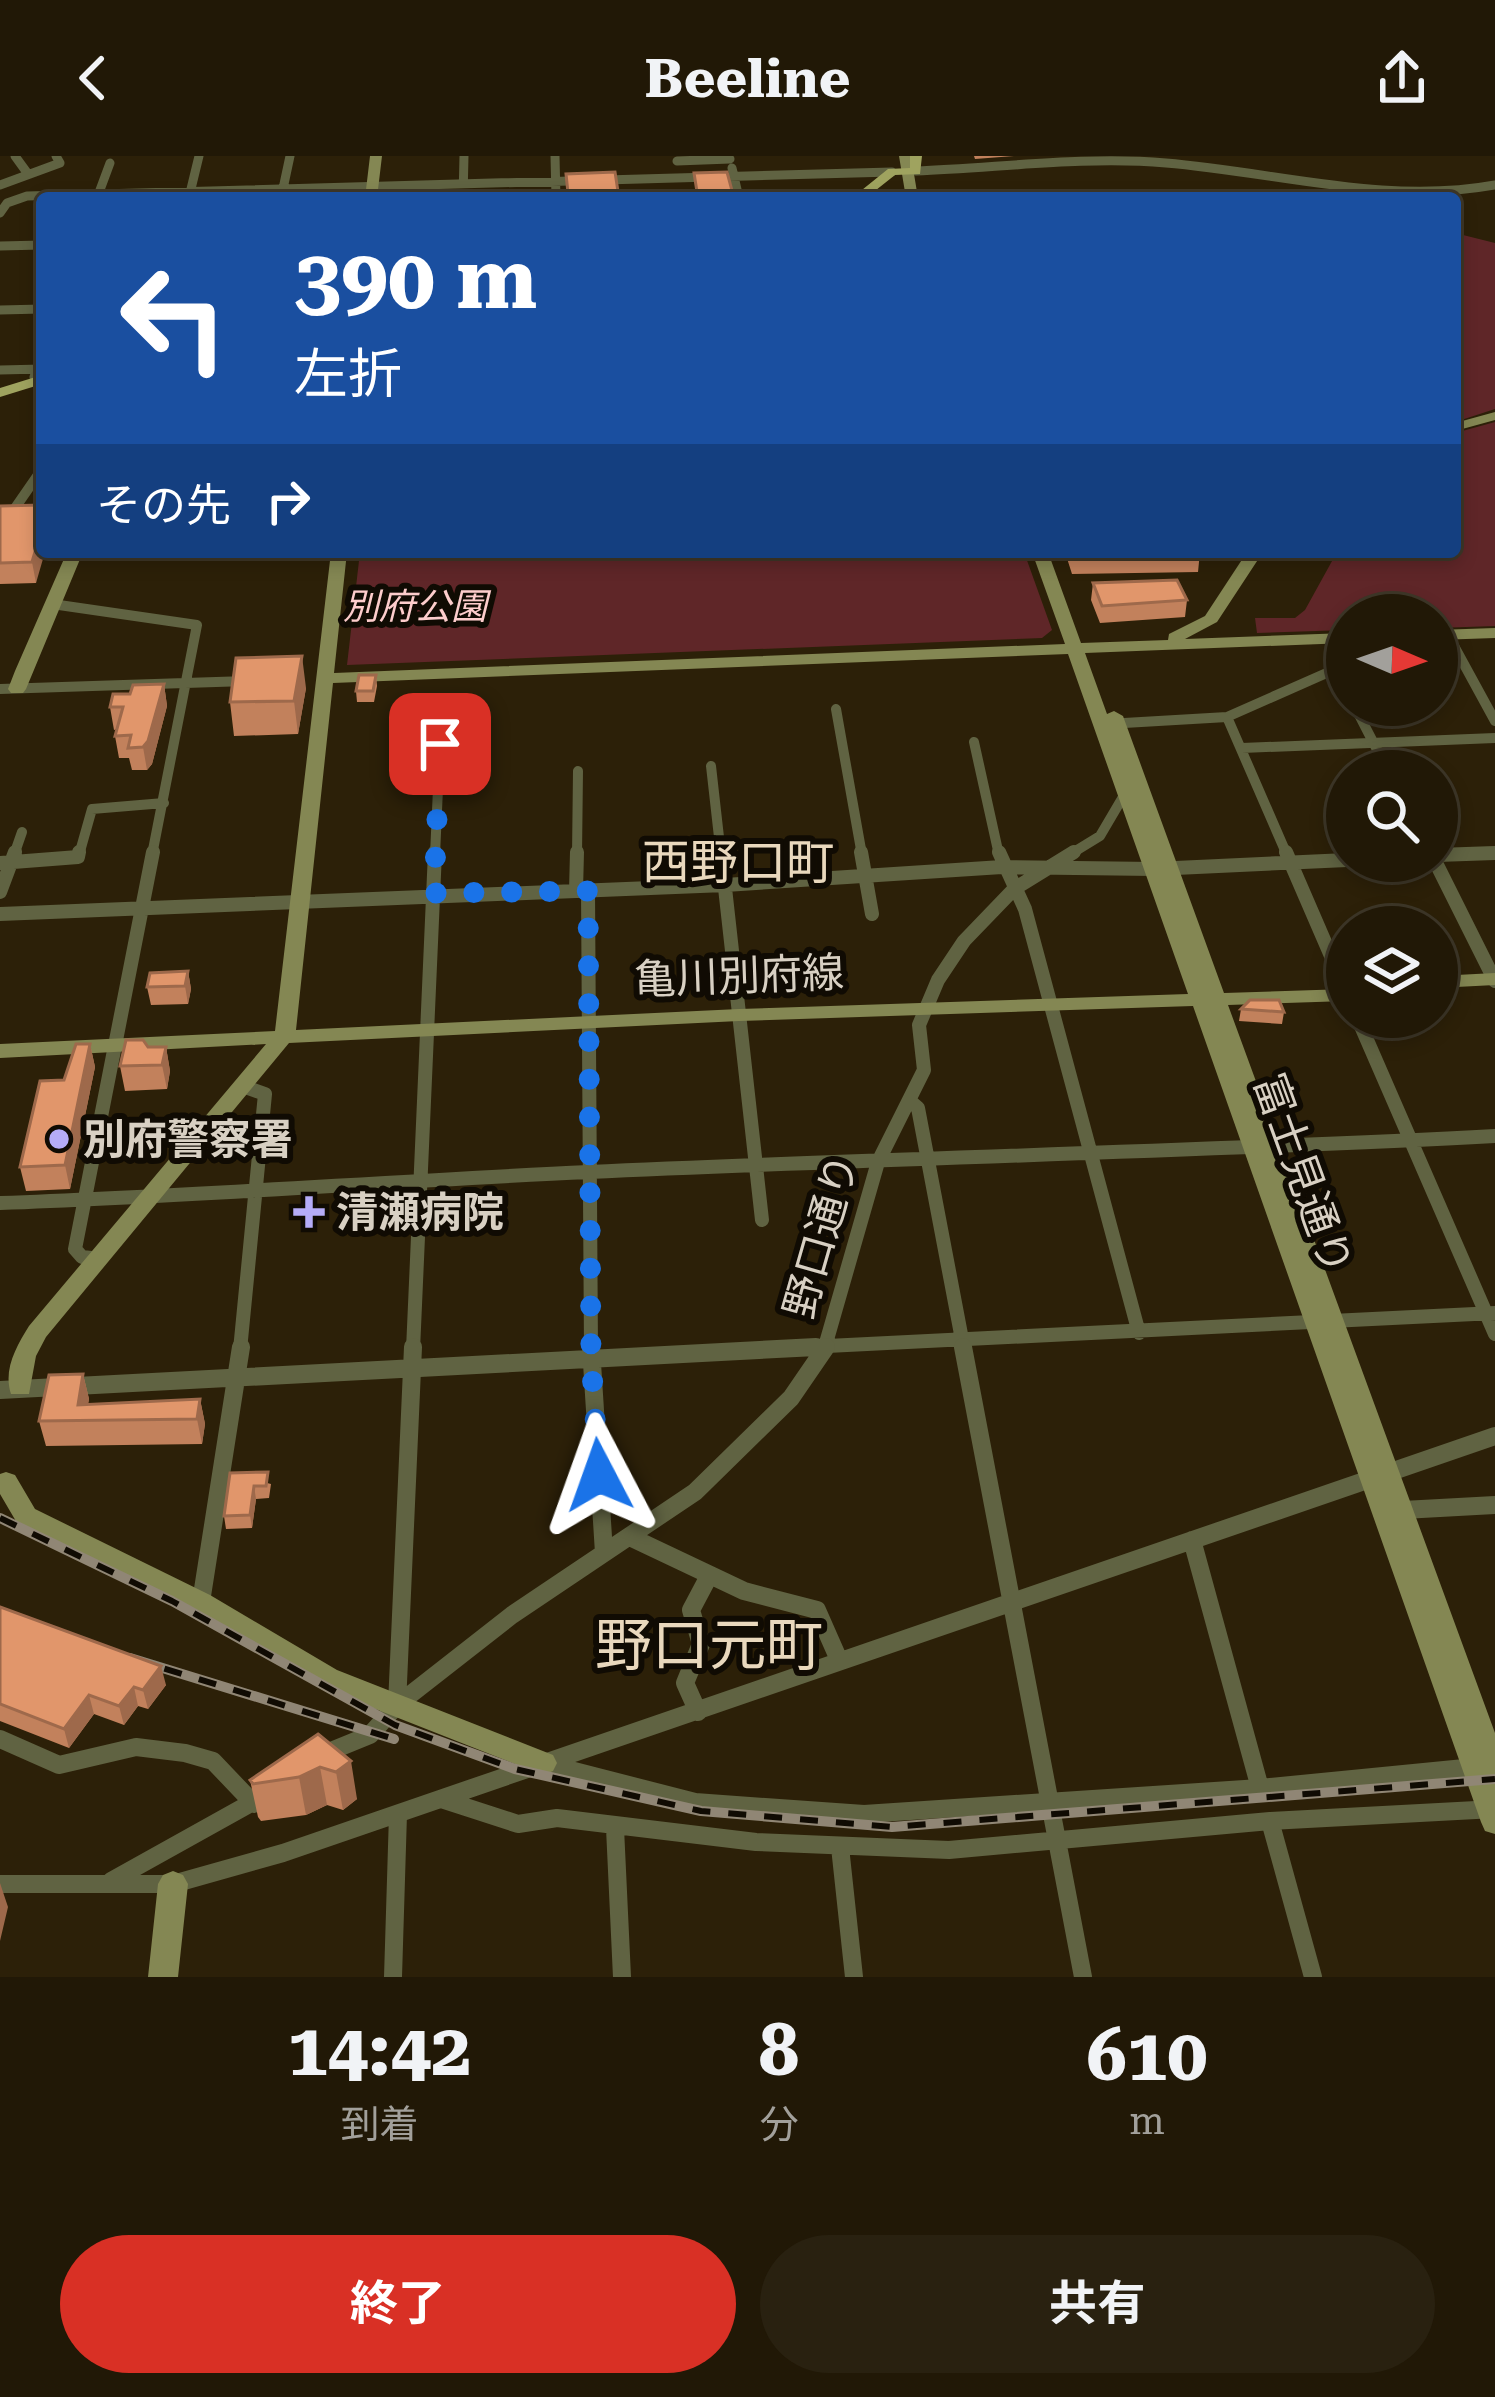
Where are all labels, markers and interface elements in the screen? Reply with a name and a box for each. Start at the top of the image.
icon: back [60,45,126,111]
icon: share [1369,45,1435,111]
text: Beeline [644,47,851,110]
text: 390 m [294,230,537,328]
icon: left [96,240,252,396]
text: 左折 [294,343,402,406]
icon: right [255,468,321,534]
text: その先 [96,479,231,532]
park label: 別府公園 [343,586,492,628]
north arrow [1326,594,1458,726]
map controls [1326,594,1458,1038]
pin [389,693,491,795]
icon: arrive [407,711,473,777]
button: search [1326,750,1458,882]
district label: 西野口町 [642,835,834,891]
button: layers [1326,906,1458,1038]
street label: 亀川別府線 [633,948,845,1004]
street label: 富士見通り [1244,1067,1362,1281]
place label: 別府警察署 [83,1115,293,1164]
marker: 別府警察署 [46,1126,72,1152]
street label: 野口通り [774,1148,868,1324]
place label: 清瀬病院 [336,1188,504,1237]
marker: 清瀬病院 [293,1196,325,1228]
position arrow [536,1412,662,1538]
district label: 野口元町 [595,1612,823,1679]
text: 14:42 [287,2008,471,2093]
text: 8 [759,2008,799,2093]
text: 610 [1087,2013,1208,2098]
text: m [1129,2098,1165,2144]
text: 到着 [340,2102,418,2148]
text: 分 [759,2102,798,2148]
button: 終了 [60,2235,736,2373]
button: 共有 [760,2235,1435,2373]

